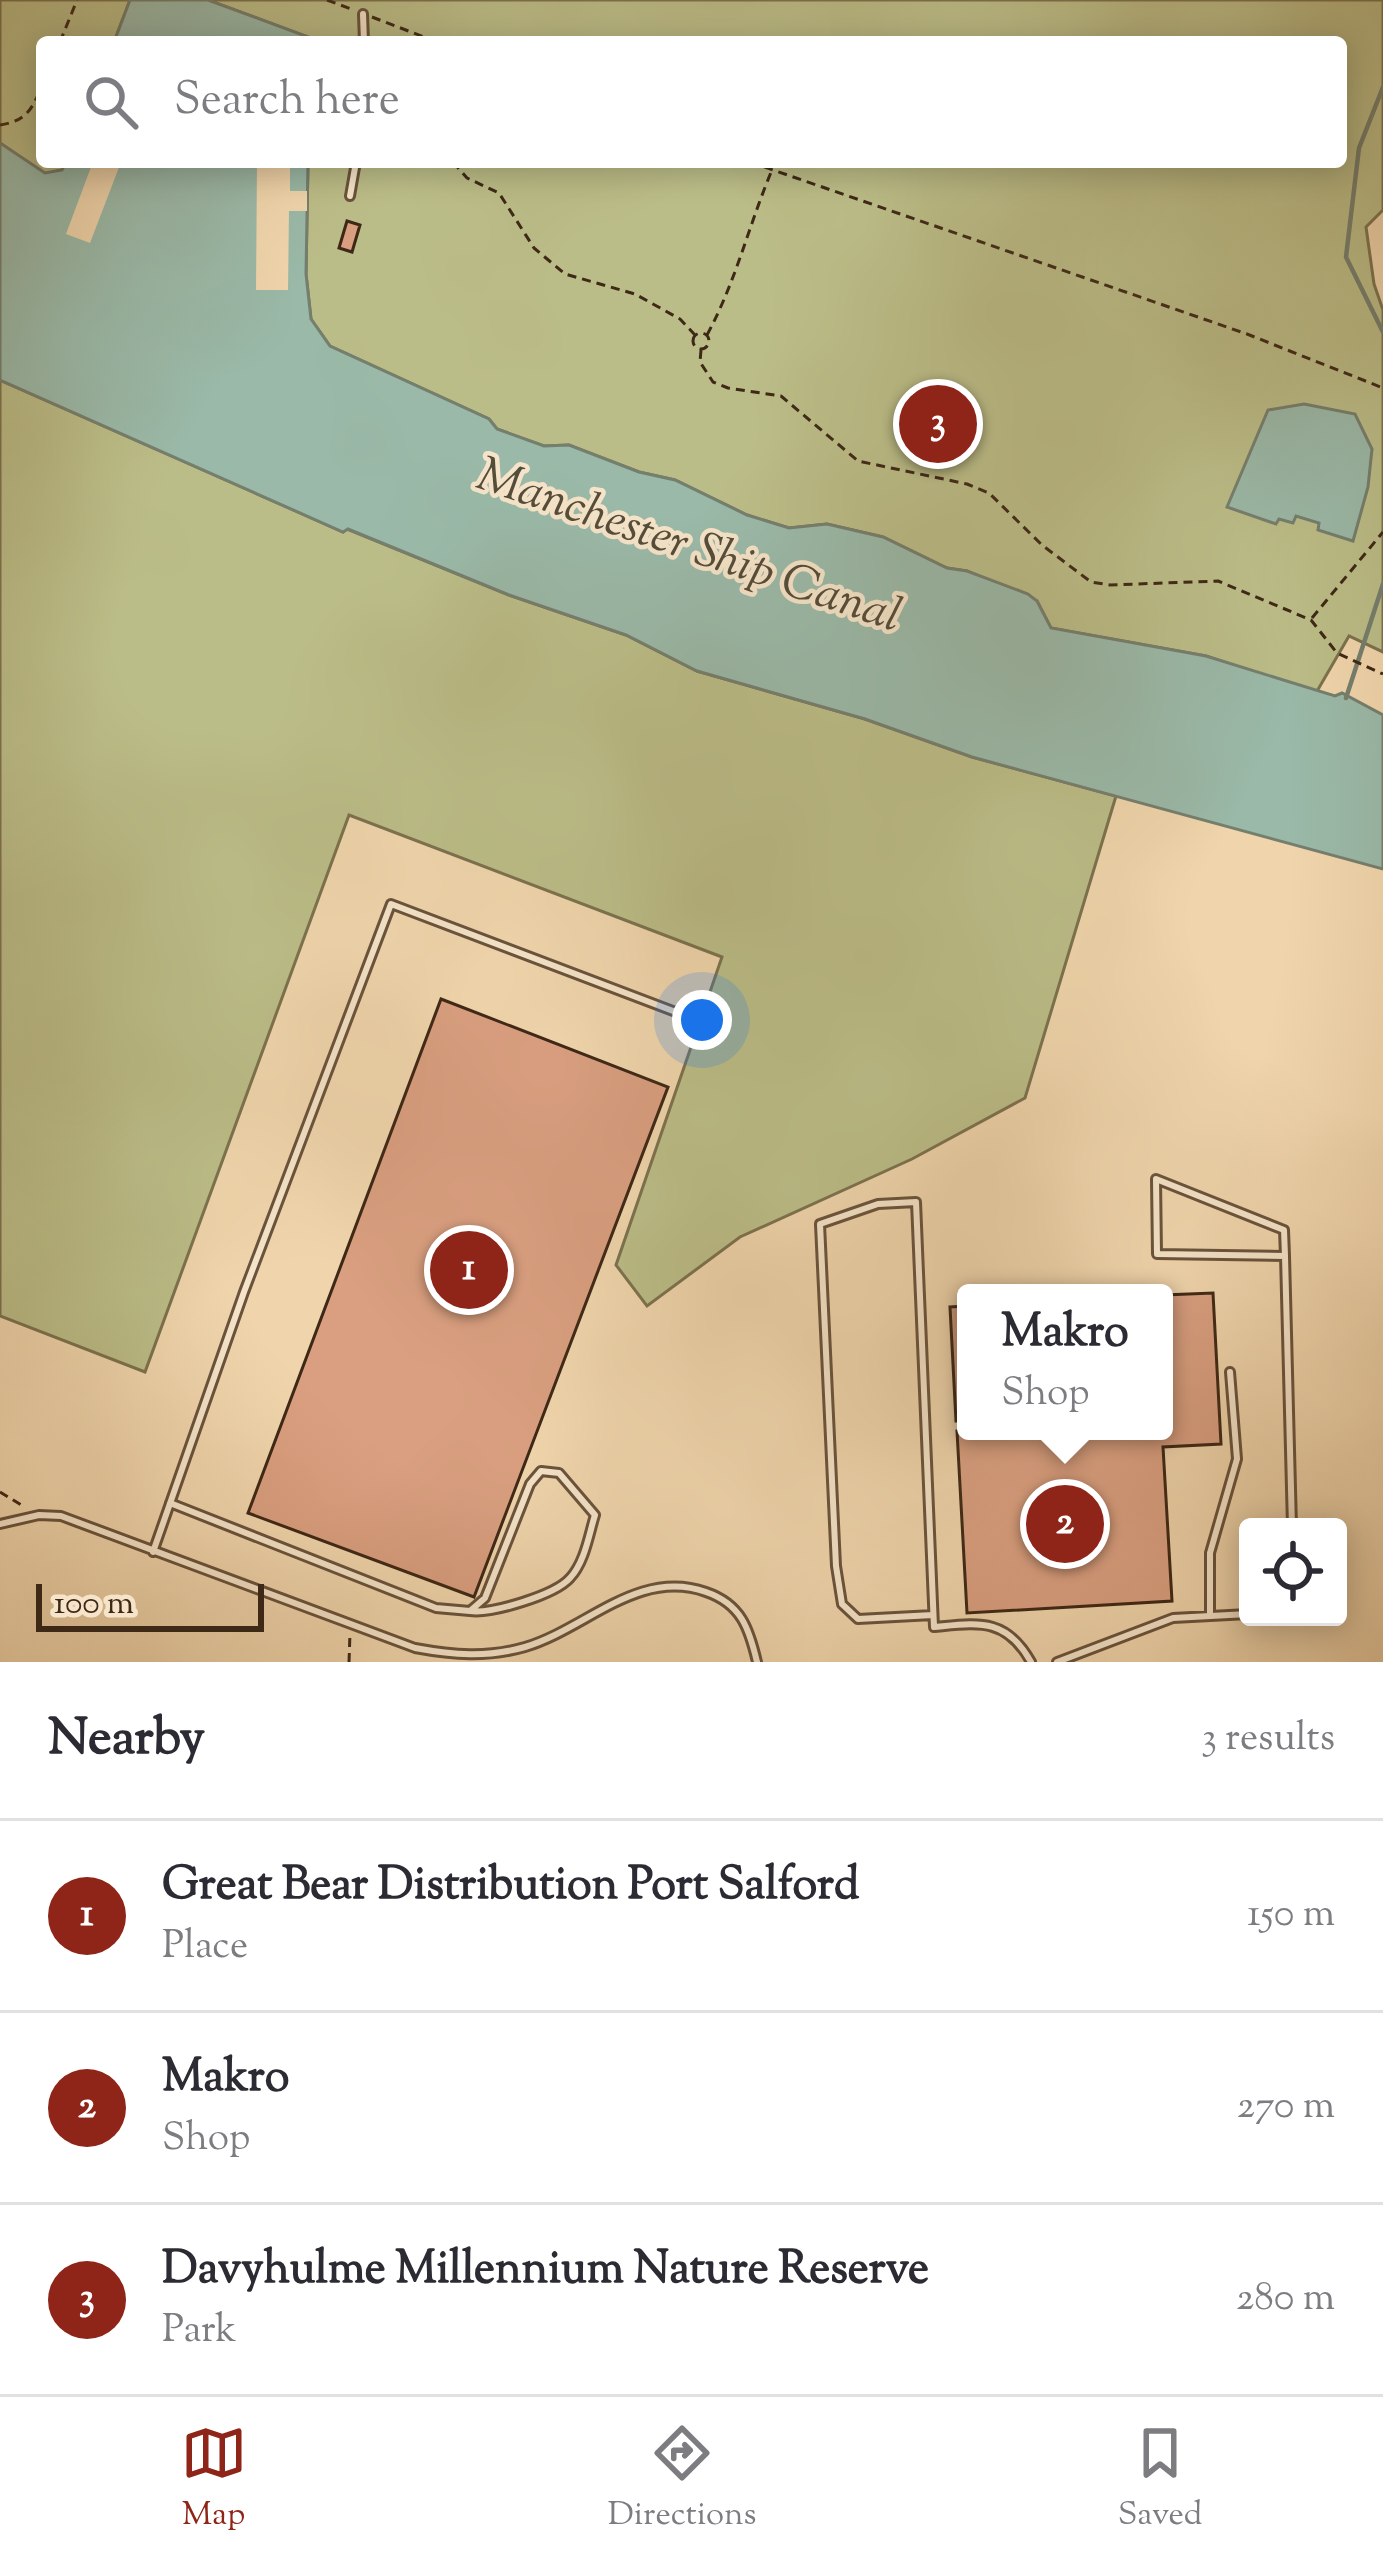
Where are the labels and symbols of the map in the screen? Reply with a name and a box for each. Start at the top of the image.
pin: 3 [899,379,977,469]
water label: Manchester Ship Canal [467,443,910,653]
your location [672,990,732,1050]
pin: 1 [430,1225,508,1315]
pin: 2 [1026,1479,1104,1569]
scale bar [36,1578,264,1631]

